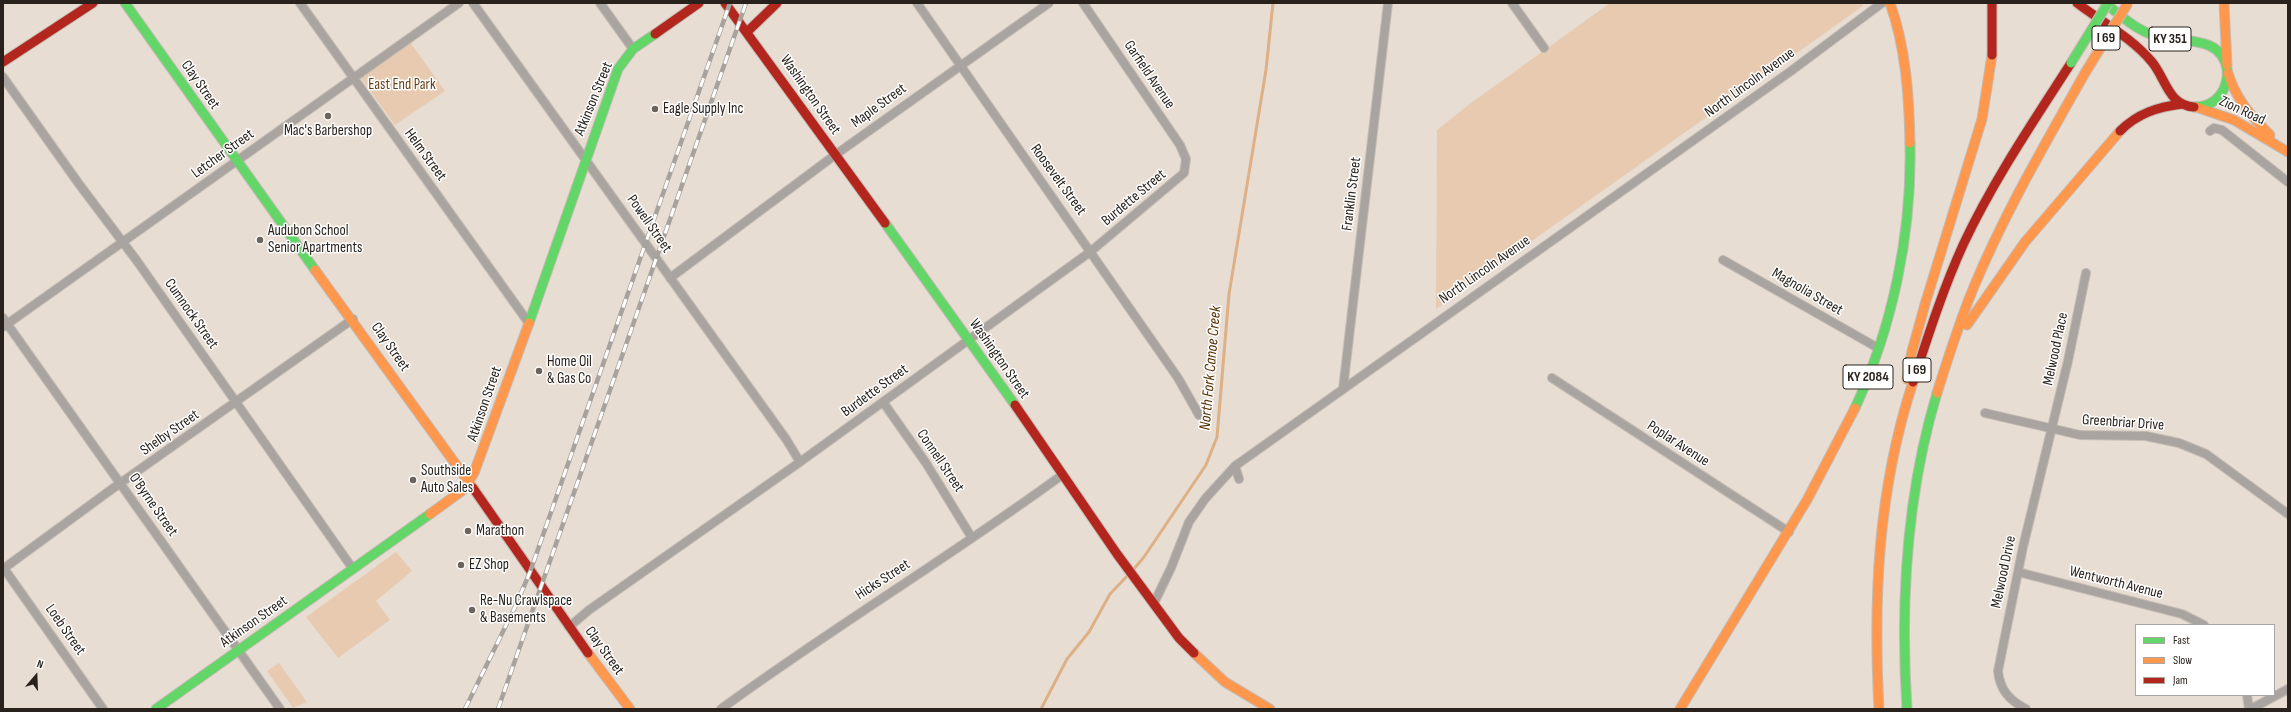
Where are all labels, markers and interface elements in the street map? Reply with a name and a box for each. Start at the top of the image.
road number: I 69 [2092,26,2120,50]
road number: KY 351 [2149,27,2191,51]
street label: Garfield Avenue [1120,37,1178,113]
street label: North Lincoln Avenue [1701,44,1799,122]
street label: Washington Street [776,52,844,138]
street label: Clay Street [177,57,223,113]
street label: Atkinson Street [571,59,617,139]
park label: East End Park [368,76,436,94]
street label: Maple Street [848,80,910,132]
street label: Zion Road [2216,92,2268,130]
place label: Eagle Supply Inc [663,100,743,118]
marker: Eagle Supply Inc [650,104,660,114]
marker: Mac's Barbershop [323,111,333,121]
place label: Mac's Barbershop [284,122,372,140]
street label: Letcher Street [188,125,258,183]
street label: Helm Street [400,125,450,185]
street label: Roosevelt Street [1026,141,1090,219]
street label: Franklin Street [1339,156,1365,232]
street label: Burdette Street [1098,166,1170,230]
street label: Powell Street [623,192,675,256]
place label: Audubon School Senior Apartments [268,222,362,257]
street label: North Lincoln Avenue [1436,232,1534,308]
marker: Audubon School Senior Apartments [255,235,265,245]
street label: Magnolia Street [1768,264,1846,320]
street label: Cumnock Street [160,275,222,353]
water label: North Fork Canoe Creek [1196,305,1226,431]
street label: Melwood Place [2039,311,2073,387]
street label: Washington Street [965,316,1033,402]
street label: Clay Street [367,319,413,375]
place label: Home Oil & Gas Co [547,353,592,388]
road number: I 69 [1903,358,1931,382]
street label: Burdette Street [838,361,912,421]
street label: Atkinson Street [464,364,506,444]
road number: KY 2084 [1843,365,1893,389]
marker: Home Oil & Gas Co [534,366,544,376]
street label: Shelby Street [137,406,203,460]
street label: Greenbriar Drive [2081,411,2165,435]
street label: Poplar Avenue [1643,417,1713,471]
street label: Connell Street [912,426,968,496]
place label: Southside Auto Sales [421,462,473,497]
street label: O'Byrne Street [125,470,181,540]
marker: Southside Auto Sales [408,475,418,485]
place label: Marathon [476,522,524,540]
marker: Marathon [463,526,473,536]
street label: Melwood Drive [1988,534,2020,610]
place label: EZ Shop [469,556,509,574]
street label: Hicks Street [852,556,914,604]
marker: EZ Shop [456,560,466,570]
street label: Wentworth Avenue [2067,563,2165,603]
street label: Atkinson Street [217,592,291,652]
place label: Re-Nu Crawlspace & Basements [480,592,572,627]
street label: Loeb Street [41,601,89,659]
marker: Re-Nu Crawlspace & Basements [467,605,477,615]
street label: Clay Street [580,623,628,679]
legend [2135,624,2275,696]
text: Fast [2173,633,2190,648]
text: Slow [2173,653,2192,668]
north arrow [16,656,56,696]
text: N [35,657,45,671]
text: Jam [2173,673,2188,688]

